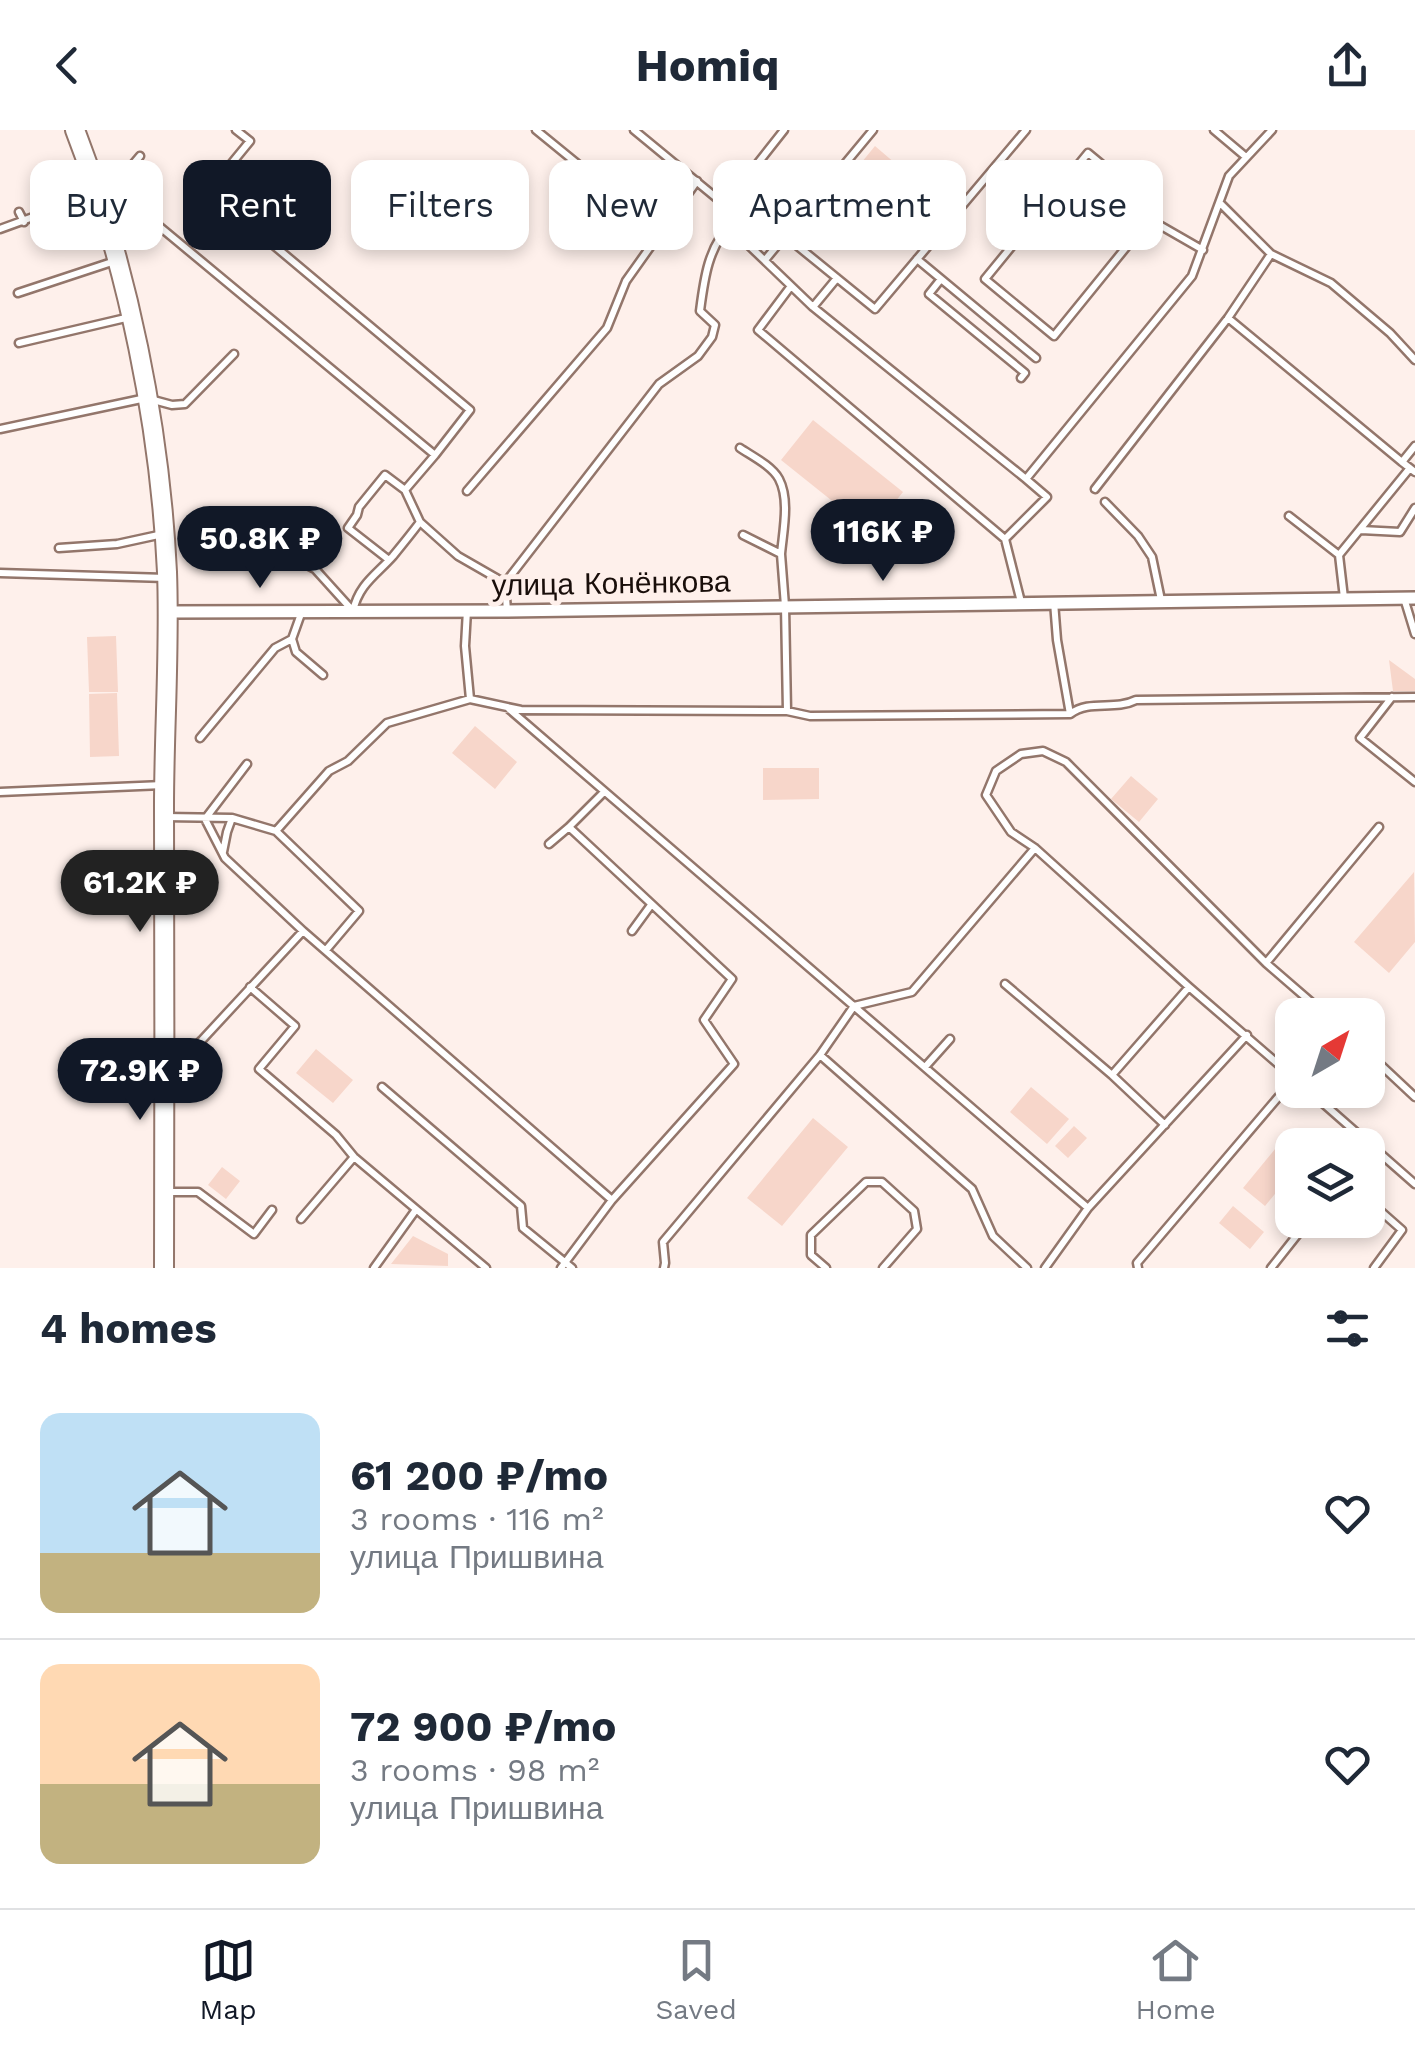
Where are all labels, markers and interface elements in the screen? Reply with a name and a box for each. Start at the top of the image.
icon: back [40,38,95,93]
icon: share [1320,38,1375,93]
text: Homiq [636,39,779,92]
chip: Buy [30,160,163,250]
chip: Rent [183,160,331,250]
chip: Filters [351,160,529,250]
chip: New [549,160,693,250]
chip: Apartment [713,160,966,250]
chip: House [986,160,1163,250]
pin: 116K ₽ [802,499,964,584]
pin: 50.8K ₽ [168,506,352,591]
text: 116K ₽ [833,512,933,550]
text: 50.8K ₽ [199,519,321,557]
street label: улица Конёнкова [491,563,731,603]
pin: 61.2K ₽ [48,850,232,935]
text: 61.2K ₽ [83,863,197,901]
north arrow [1275,998,1385,1108]
map controls [1275,998,1385,1238]
pin: 72.9K ₽ [48,1038,232,1123]
text: 72.9K ₽ [80,1051,200,1089]
button: layers [1275,1128,1385,1238]
icon: filters [1320,1301,1375,1356]
text: 4 homes [40,1304,217,1353]
text: 61 200 ₽/mo [350,1451,608,1500]
icon: home [120,1453,240,1573]
icon: heart [1320,1486,1375,1541]
text: 3 rooms · 116 m² [350,1500,604,1538]
text: улица Пришвина [350,1538,604,1576]
text: 72 900 ₽/mo [350,1702,616,1751]
icon: home [120,1704,240,1824]
icon: heart [1320,1737,1375,1792]
text: 3 rooms · 98 m² [350,1751,599,1789]
text: улица Пришвина [350,1789,604,1827]
tab: Map [199,1933,257,2026]
tab: Saved [655,1933,737,2026]
tab: Home [1136,1933,1216,2026]

